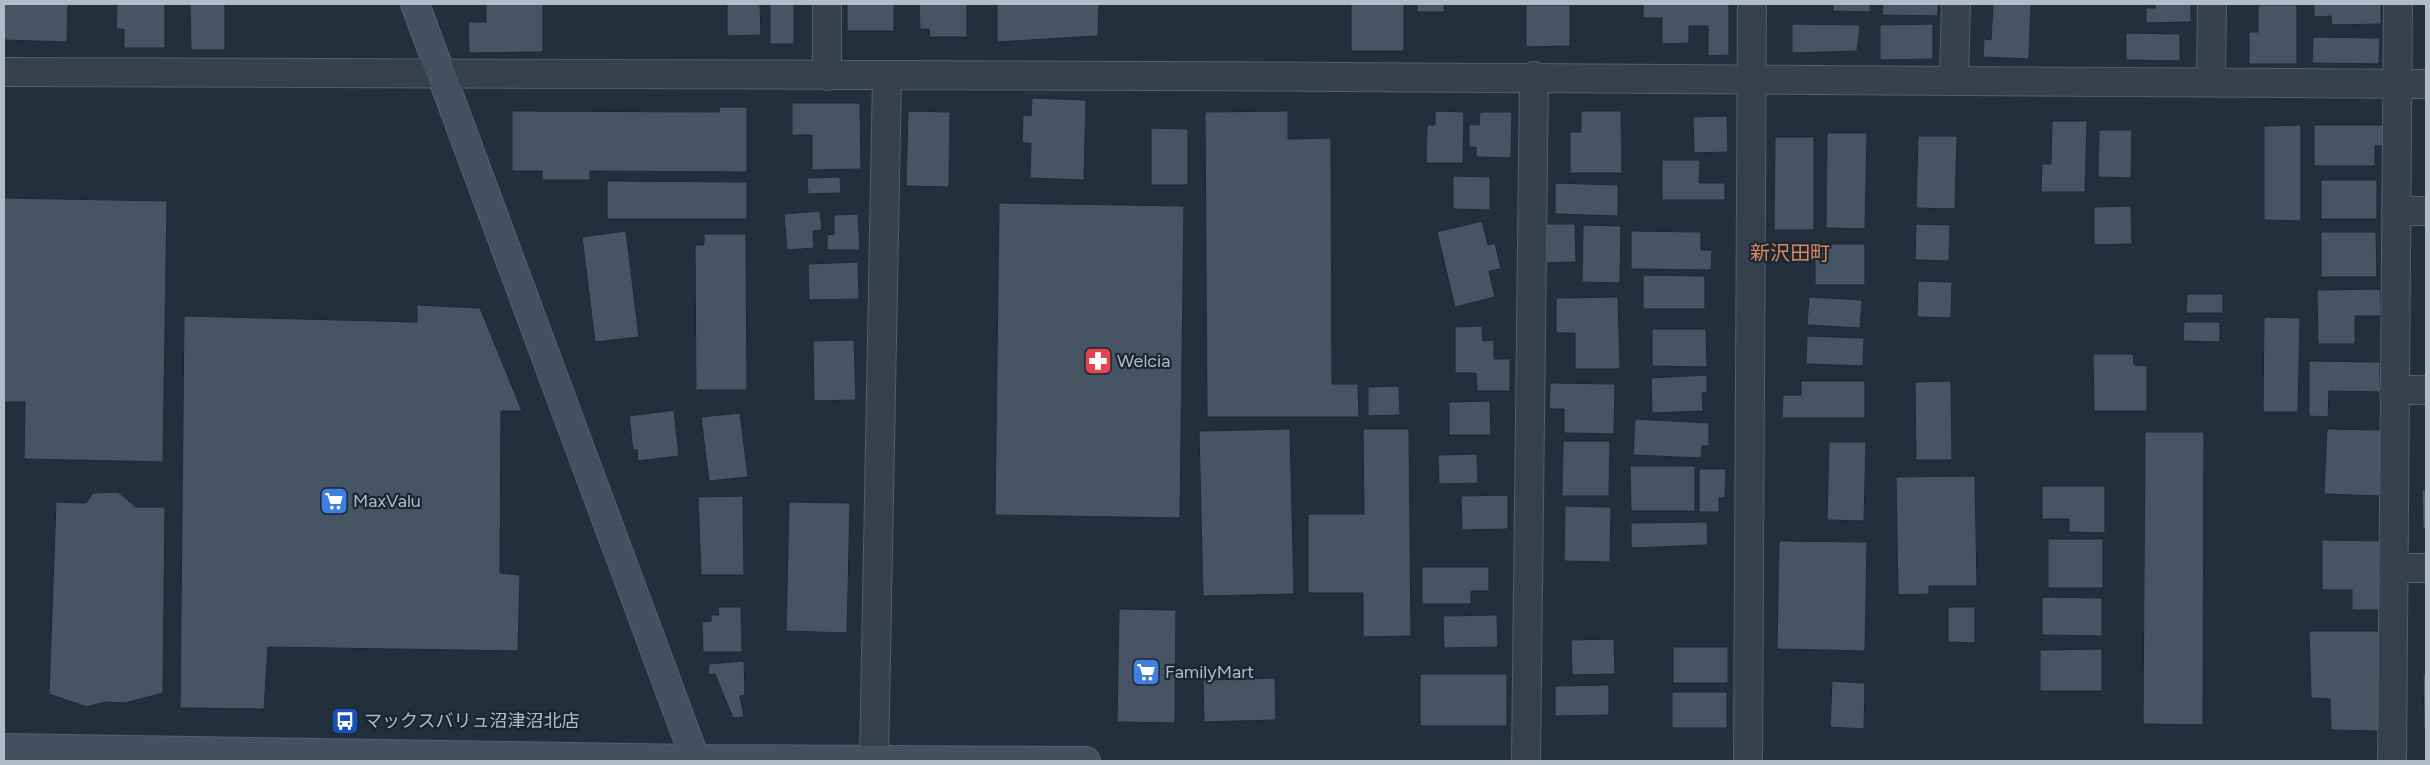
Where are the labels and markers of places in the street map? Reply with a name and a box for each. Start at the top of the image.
pharmacy icon: Welcia [1083,346,1113,376]
place label: Welcia [1117,350,1170,372]
supermarket icon: MaxValu [319,486,349,516]
place label: MaxValu [353,490,421,512]
supermarket icon: FamilyMart [1131,657,1161,687]
place label: FamilyMart [1165,661,1254,683]
bus stop icon: マックスバリュ沼津沼北店 [330,706,360,736]
place label: マックスバリュ沼津沼北店 [364,710,579,732]

